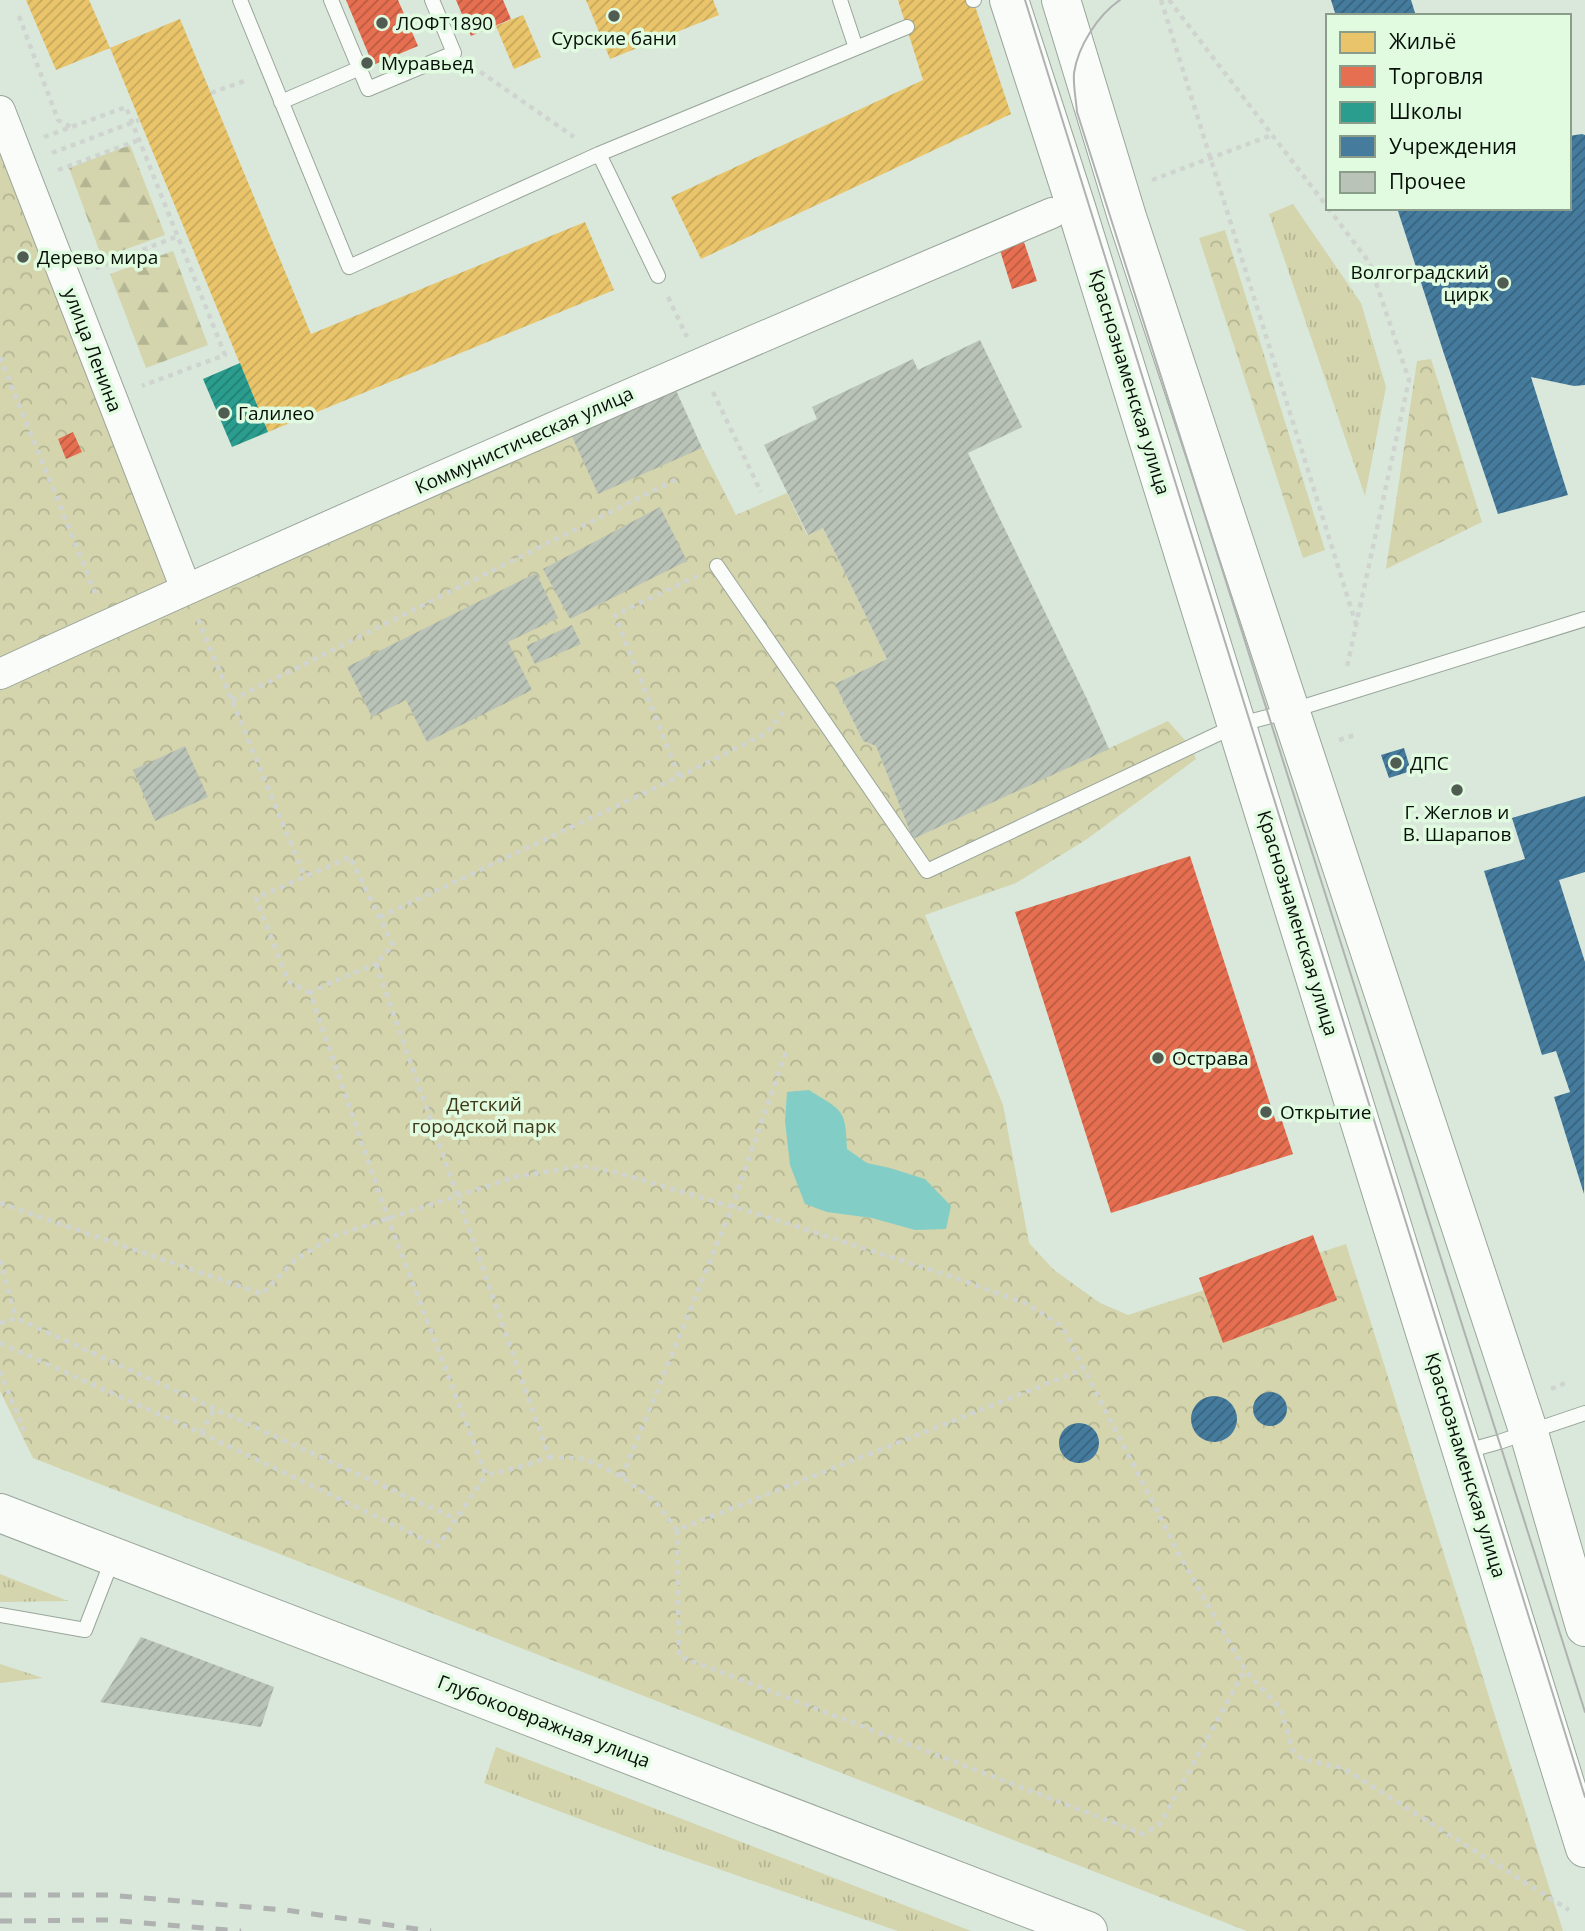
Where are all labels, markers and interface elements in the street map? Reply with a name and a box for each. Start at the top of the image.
marker: Сурские бани [606,8,622,24]
place label: ЛОФТ1890 [396,10,493,36]
legend [1326,14,1571,210]
marker: ЛОФТ1890 [374,15,390,31]
place label: Сурские бани [551,25,677,51]
text: Жильё [1389,27,1456,55]
place label: Муравьед [381,50,474,76]
marker: Муравьед [359,55,375,71]
text: Торговля [1389,62,1483,90]
text: Школы [1389,97,1462,125]
text: Учреждения [1389,132,1517,160]
text: Прочее [1389,167,1466,195]
place label: Дерево мира [37,244,158,270]
marker: Дерево мира [15,249,31,265]
place label: Волгоградский цирк [1350,259,1489,307]
street label: Краснознаменская улица [1083,266,1177,498]
marker: Волгоградский цирк [1495,275,1511,291]
street label: улица Ленина [57,284,129,416]
street label: Коммунистическая улица [411,380,637,500]
place label: Галилео [238,400,314,426]
marker: Галилео [216,405,232,421]
place label: ДПС [1410,750,1449,776]
marker: ДПС [1388,755,1404,771]
marker: Г. Жеглов и В. Шарапов [1449,782,1465,798]
place label: Г. Жеглов и В. Шарапов [1403,799,1511,847]
street label: Краснознаменская улица [1251,807,1345,1039]
place label: Острава [1172,1045,1248,1071]
marker: Острава [1150,1050,1166,1066]
park label: Детский городской парк [412,1091,557,1139]
place label: Открытие [1280,1099,1371,1125]
marker: Открытие [1258,1104,1274,1120]
street label: Краснознаменская улица [1419,1349,1513,1581]
street label: Глубокоовражная улица [434,1668,654,1774]

